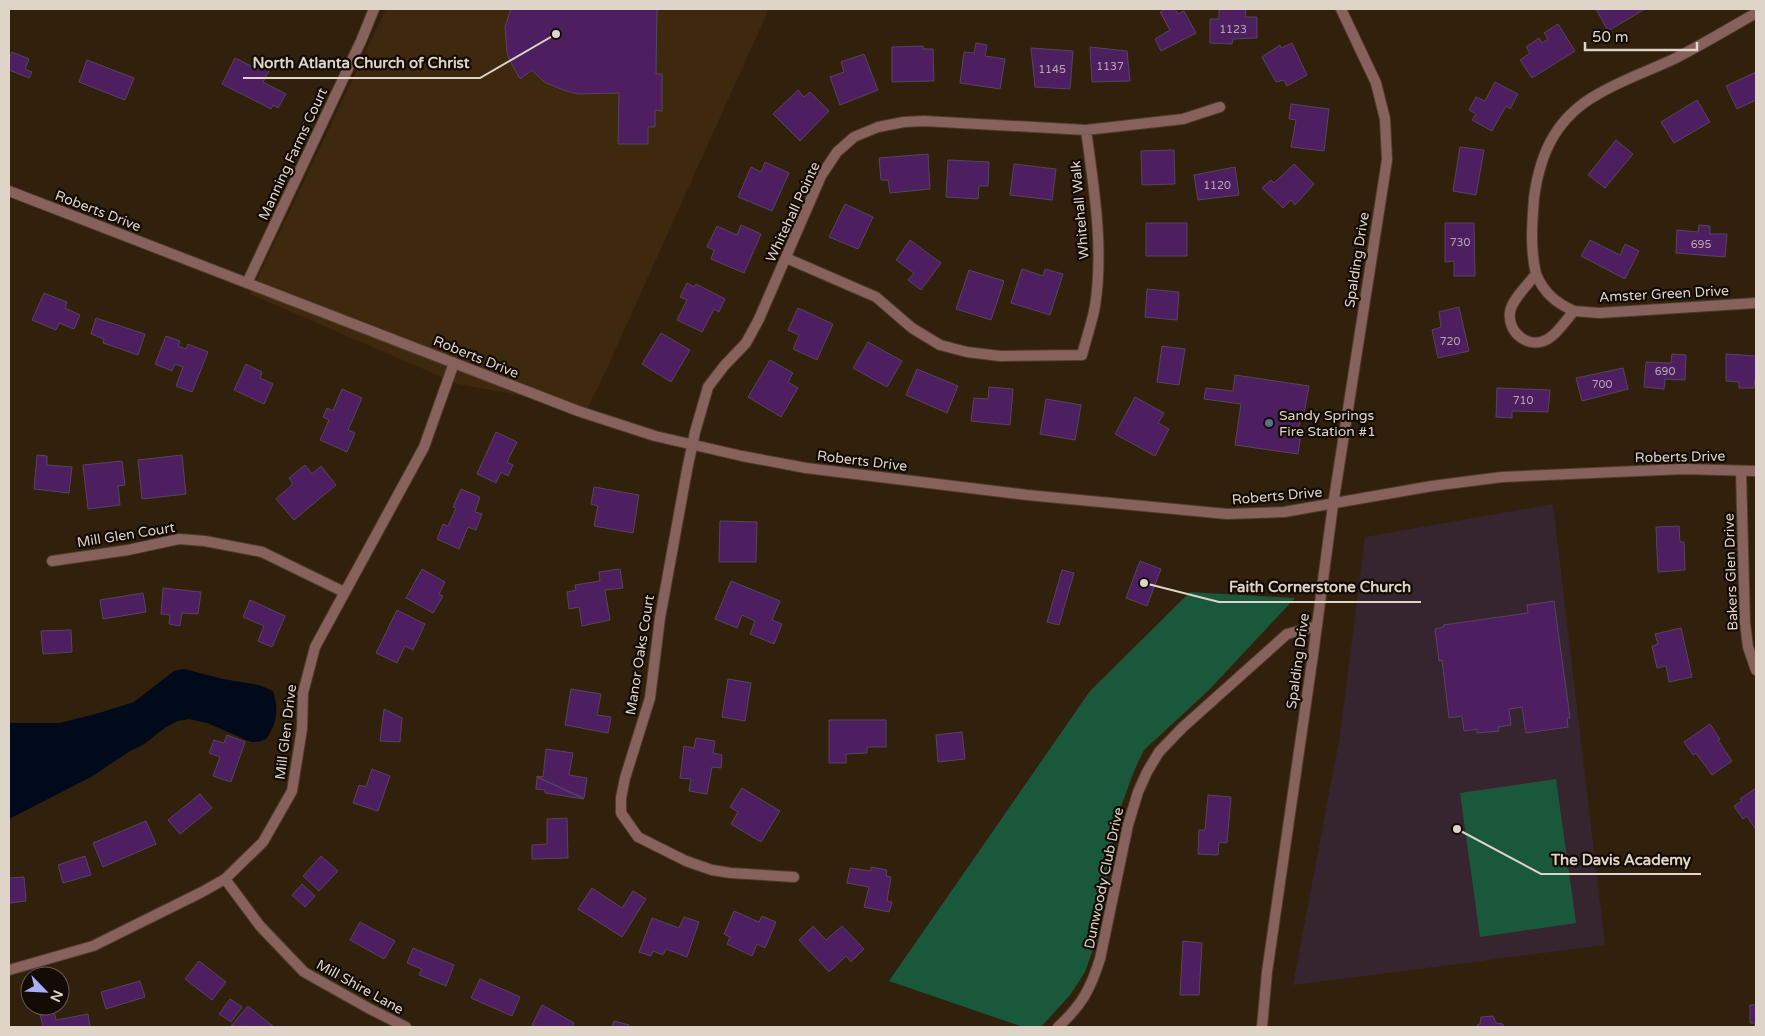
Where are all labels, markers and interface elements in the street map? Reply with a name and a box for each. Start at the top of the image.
scale bar [1585,20,1698,52]
house number: 1123 [1219,23,1247,36]
text: 50 m [1592,28,1629,46]
callout: North Atlanta Church of Christ [243,48,480,78]
text: North Atlanta Church of Christ [253,54,470,72]
house number: 1137 [1096,60,1124,73]
house number: 1145 [1038,63,1066,76]
street label: Manning Farms Court [255,85,331,223]
street label: Whitehall Pointe [762,159,824,265]
street label: Whitehall Walk [1067,160,1093,260]
house number: 1120 [1203,179,1231,192]
street label: Roberts Drive [53,187,143,235]
street label: Spalding Drive [1341,211,1373,309]
house number: 730 [1450,236,1470,249]
house number: 695 [1691,238,1711,251]
street label: Amster Green Drive [1598,282,1730,306]
street label: Roberts Drive [431,332,521,382]
house number: 720 [1440,335,1460,348]
house number: 690 [1655,365,1675,378]
house number: 700 [1592,378,1612,391]
house number: 710 [1513,394,1533,407]
place label: Sandy Springs Fire Station #1 [1279,407,1376,440]
marker: Sandy Springs Fire Station #1 [1263,417,1275,429]
street label: Roberts Drive [816,447,908,475]
street label: Roberts Drive [1634,448,1726,466]
street label: Roberts Drive [1231,484,1323,508]
street label: Bakers Glen Drive [1720,513,1742,631]
street label: Mill Glen Court [76,519,177,551]
callout: Faith Cornerstone Church [1219,572,1421,602]
text: Faith Cornerstone Church [1229,578,1411,596]
street label: Manor Oaks Court [622,593,658,716]
street label: Spalding Drive [1283,612,1313,710]
street label: Mill Glen Drive [272,683,300,781]
street label: Dunwoody Club Drive [1081,806,1127,950]
callout: The Davis Academy [1541,844,1701,874]
text: The Davis Academy [1550,851,1691,870]
street label: Mill Shire Lane [313,956,407,1018]
north arrow [20,966,70,1016]
text: N [46,987,66,1005]

